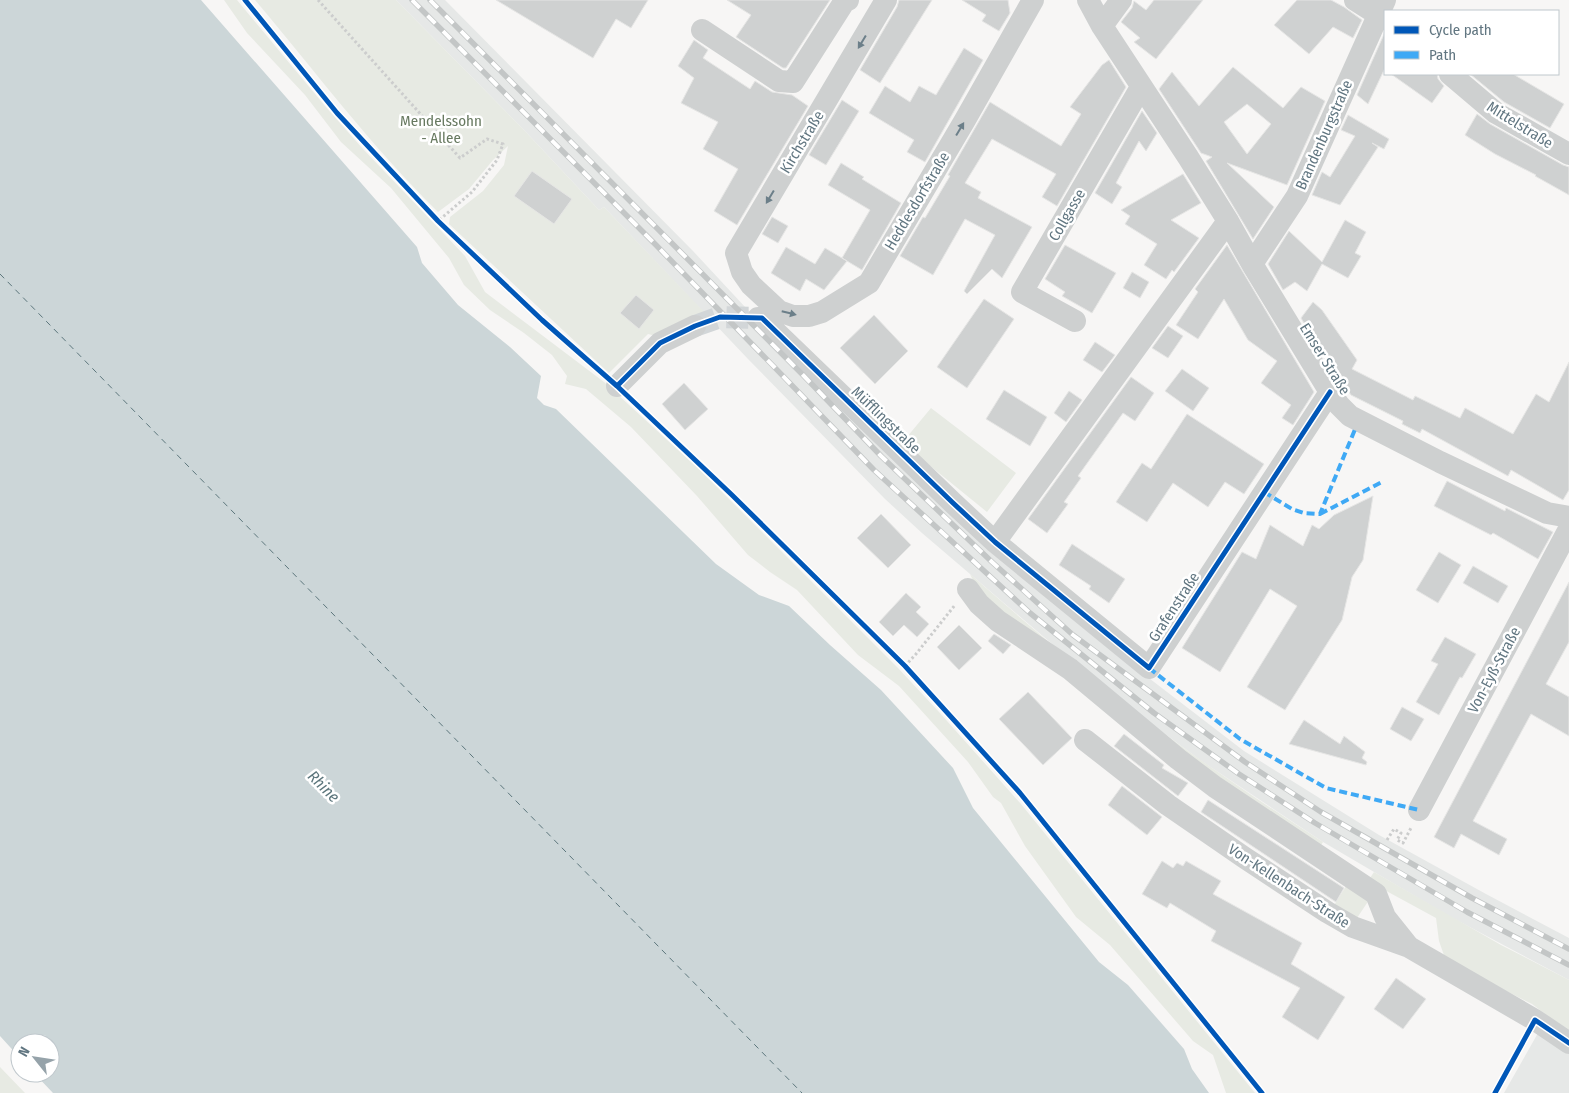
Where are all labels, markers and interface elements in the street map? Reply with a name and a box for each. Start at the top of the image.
legend [1384,10,1559,75]
text: Cycle path [1429,21,1492,39]
one-way arrow [857,35,866,48]
text: Path [1429,46,1456,64]
street label: Brandenburgstraße [1292,77,1356,193]
street label: Mittelstraße [1484,98,1556,152]
street label: Kirchstraße [776,107,828,177]
park label: Mendelssohn - Allee [400,112,482,147]
one-way arrow [955,123,964,136]
street label: Heddesdorfstraße [881,149,953,253]
street label: Collgasse [1045,186,1089,244]
one-way arrow [765,190,774,203]
one-way arrow [782,310,797,318]
street label: Emser Straße [1296,320,1354,398]
street label: Müfflingstraße [848,383,924,457]
street label: Grafenstraße [1145,569,1203,645]
street label: Von-Eyß-Straße [1464,624,1524,716]
water label: Rhine [304,767,344,806]
street label: Von-Kellenbach-Straße [1225,840,1353,932]
north arrow [10,1033,60,1083]
text: N [15,1044,34,1060]

